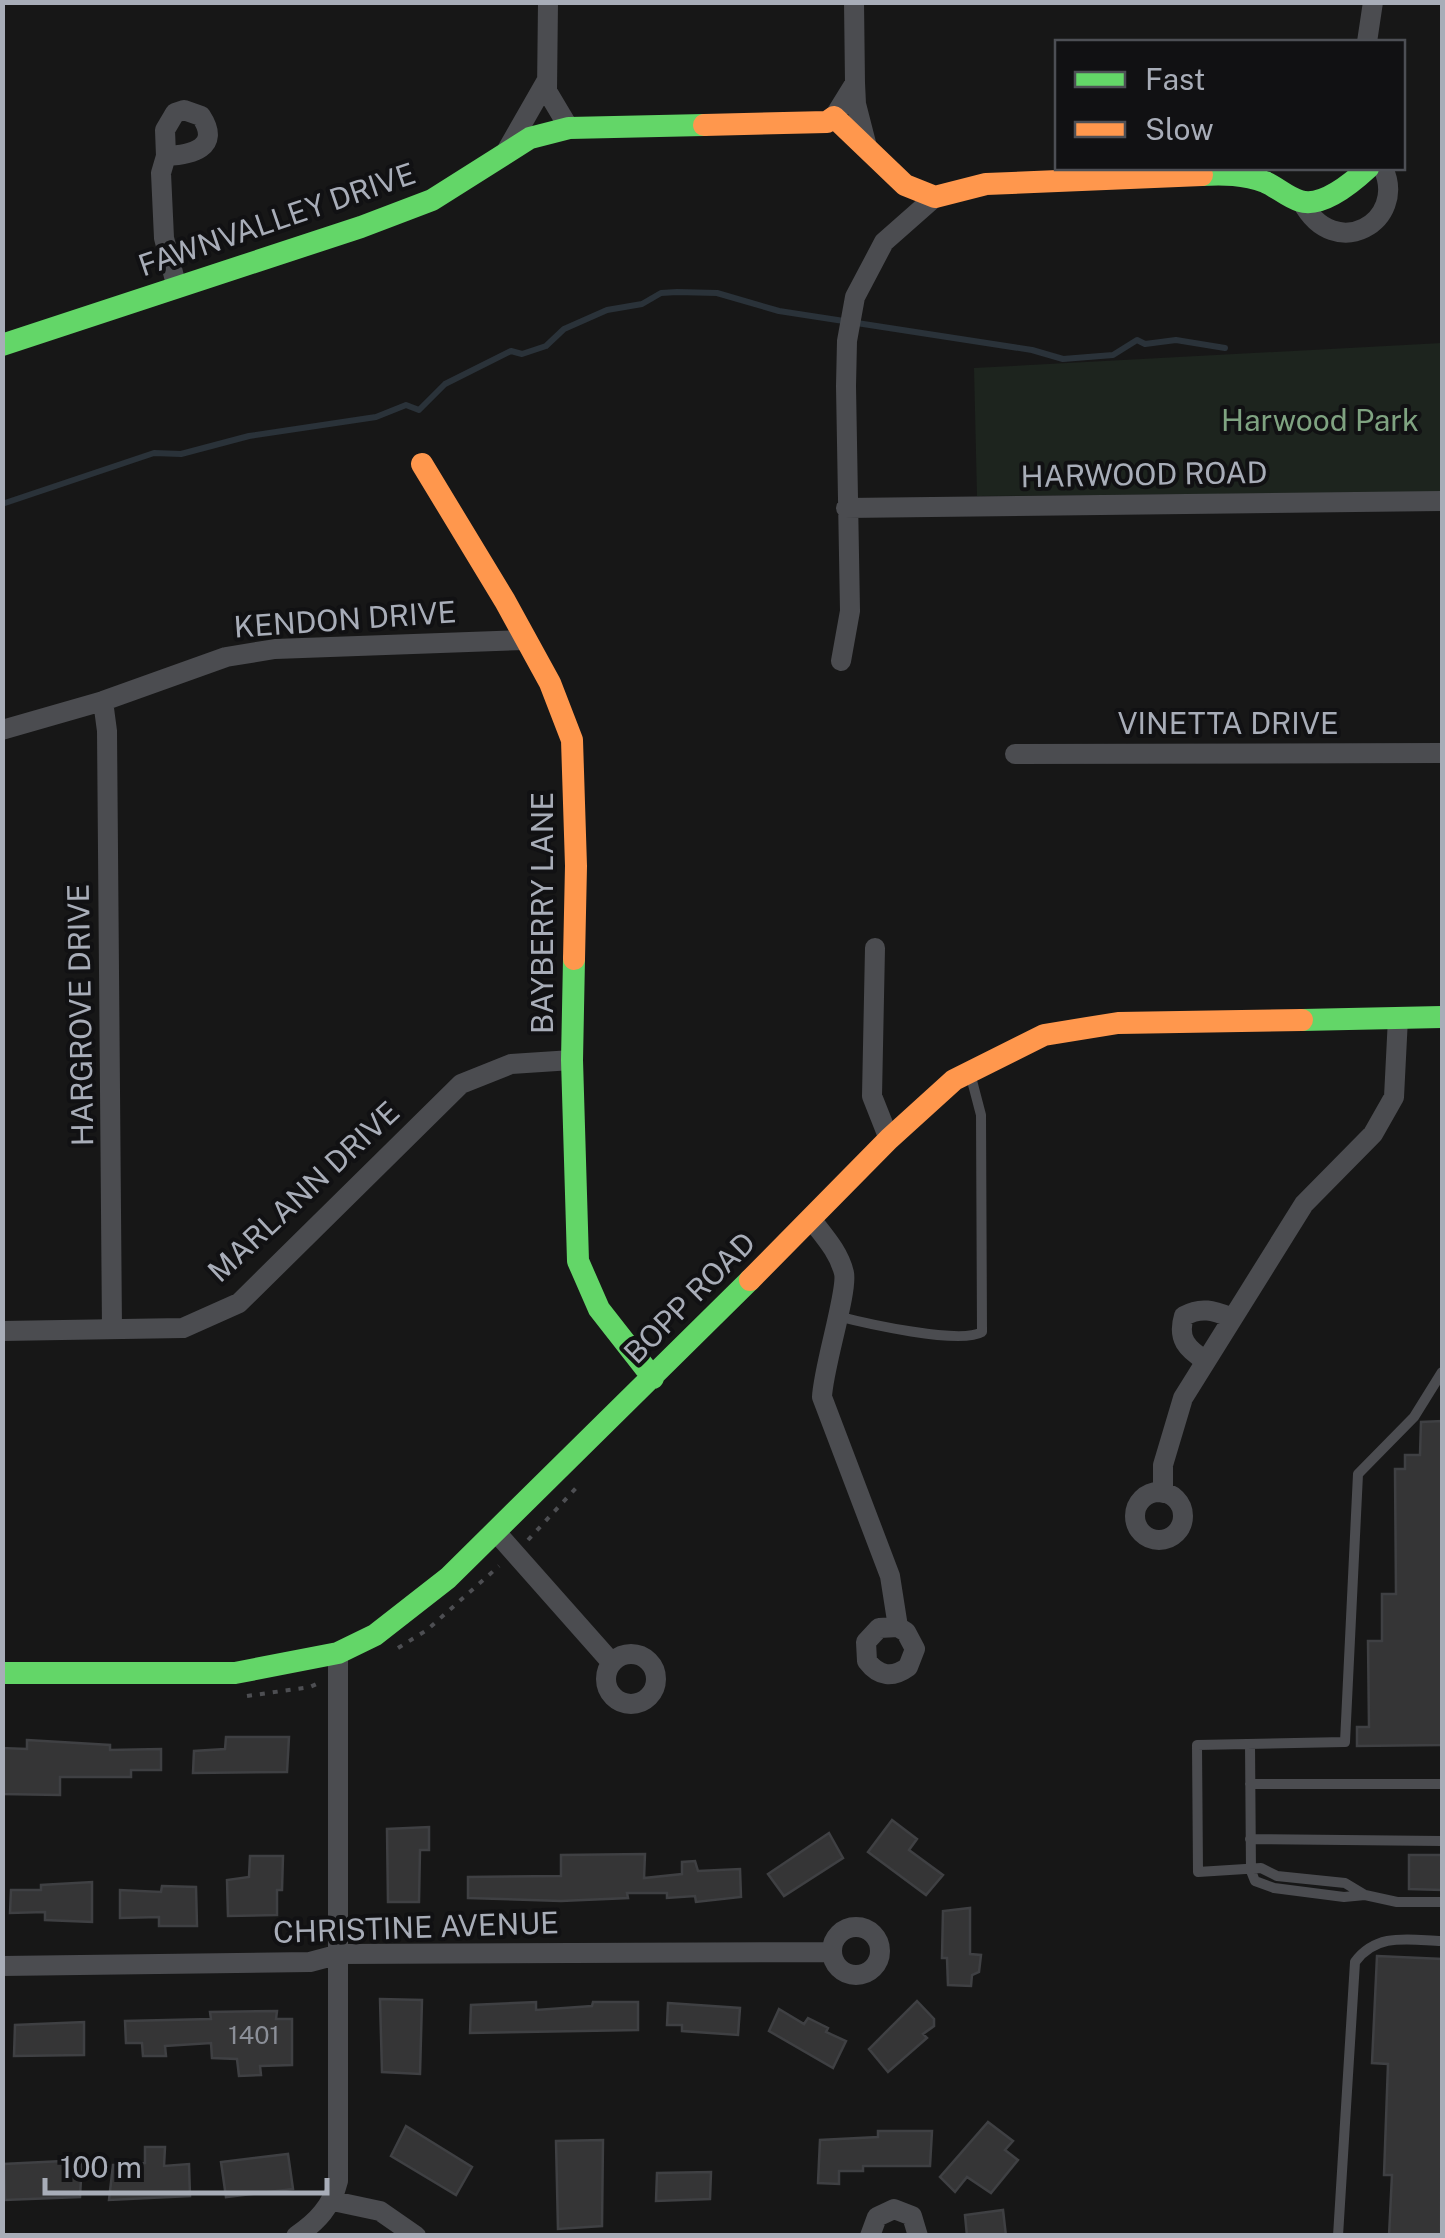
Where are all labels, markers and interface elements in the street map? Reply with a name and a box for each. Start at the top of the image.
legend [1055,40,1405,170]
text: Fast [1145,61,1205,97]
text: Slow [1145,111,1214,147]
street label: FAWNVALLEY DRIVE [134,155,420,283]
park label: Harwood Park [1221,402,1419,438]
street label: HARWOOD ROAD [1020,454,1268,494]
street label: KENDON DRIVE [232,593,457,645]
street label: VINETTA DRIVE [1117,705,1339,741]
street label: BAYBERRY LANE [524,792,560,1034]
street label: HARGROVE DRIVE [60,884,100,1146]
street label: MARLANN DRIVE [200,1093,406,1289]
street label: BOPP ROAD [616,1224,762,1370]
street label: CHRISTINE AVENUE [273,1904,559,1950]
house number: 1401 [228,2020,280,2050]
scale bar [45,2133,328,2195]
text: 100 m [60,2149,142,2185]

